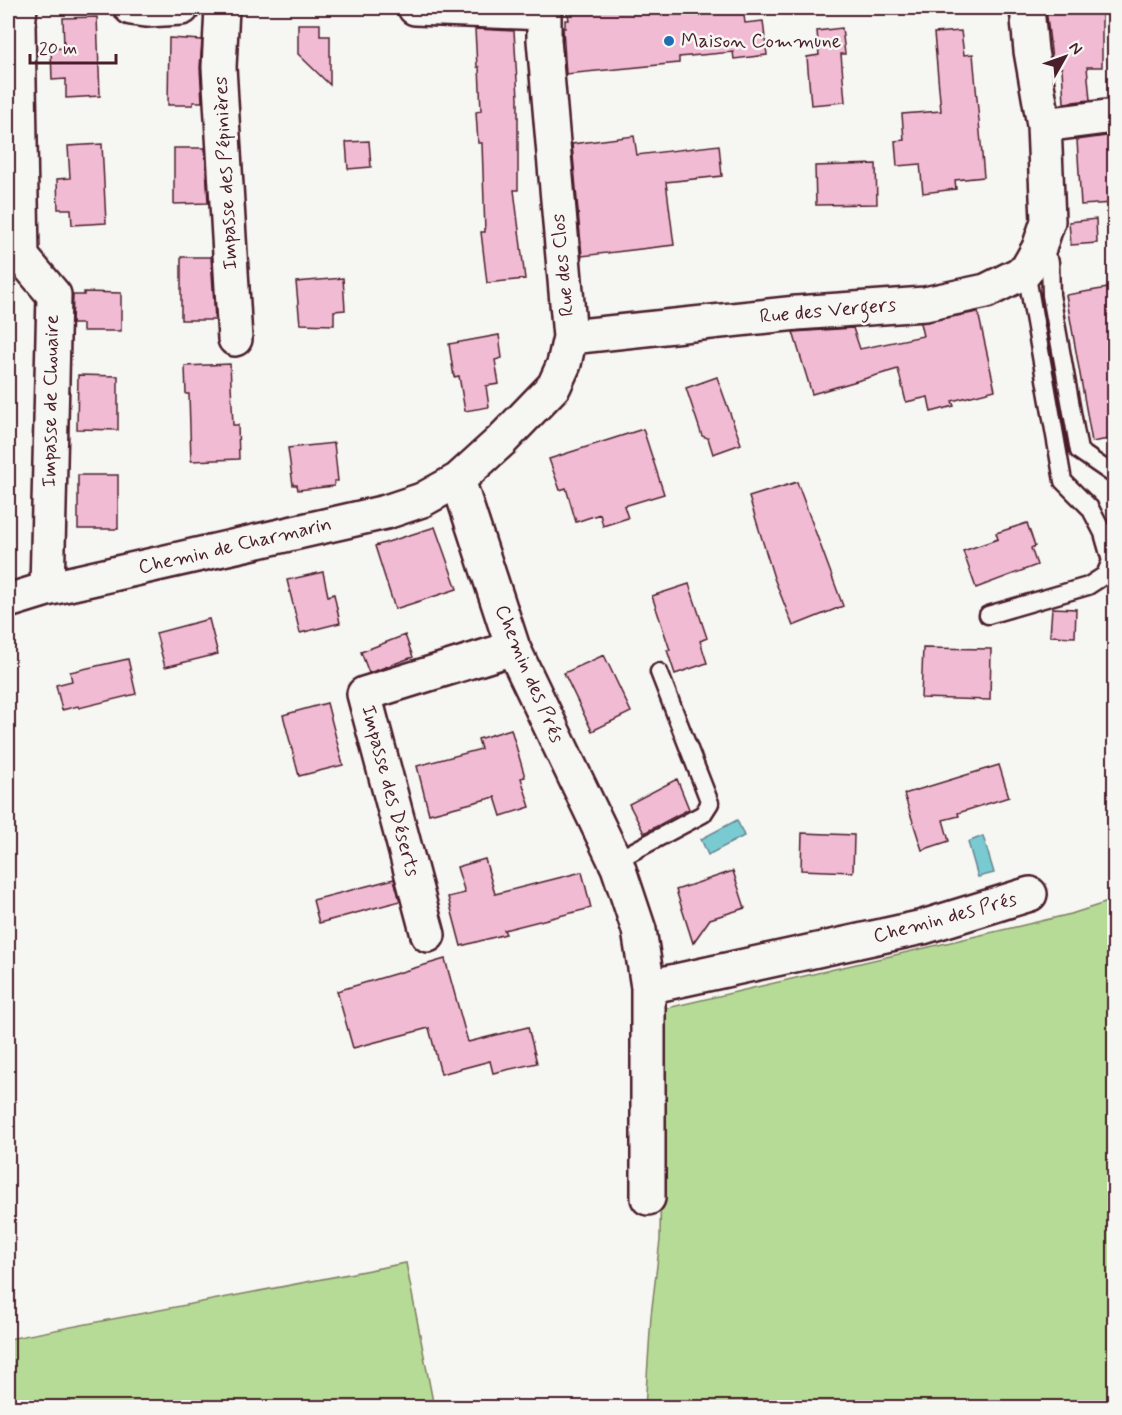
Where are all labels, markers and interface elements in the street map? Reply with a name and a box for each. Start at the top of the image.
scale bar [30,27,116,65]
north arrow [1035,27,1095,87]
place label: Maison Commune [681,28,841,55]
marker: Maison Commune [662,34,676,48]
text: 20 m [39,37,77,61]
text: N [1064,37,1087,59]
street label: Impasse des Pépinières [207,75,245,270]
street label: Rue des Clos [545,212,581,318]
street label: Rue des Vergers [759,292,898,332]
street label: Impasse de Chouaire [36,314,66,488]
street label: Chemin de Charmarin [136,511,334,581]
street label: Chemin des Prés [488,601,570,747]
street label: Impasse des Déserts [354,702,426,880]
street label: Chemin des Prés [870,886,1020,950]

